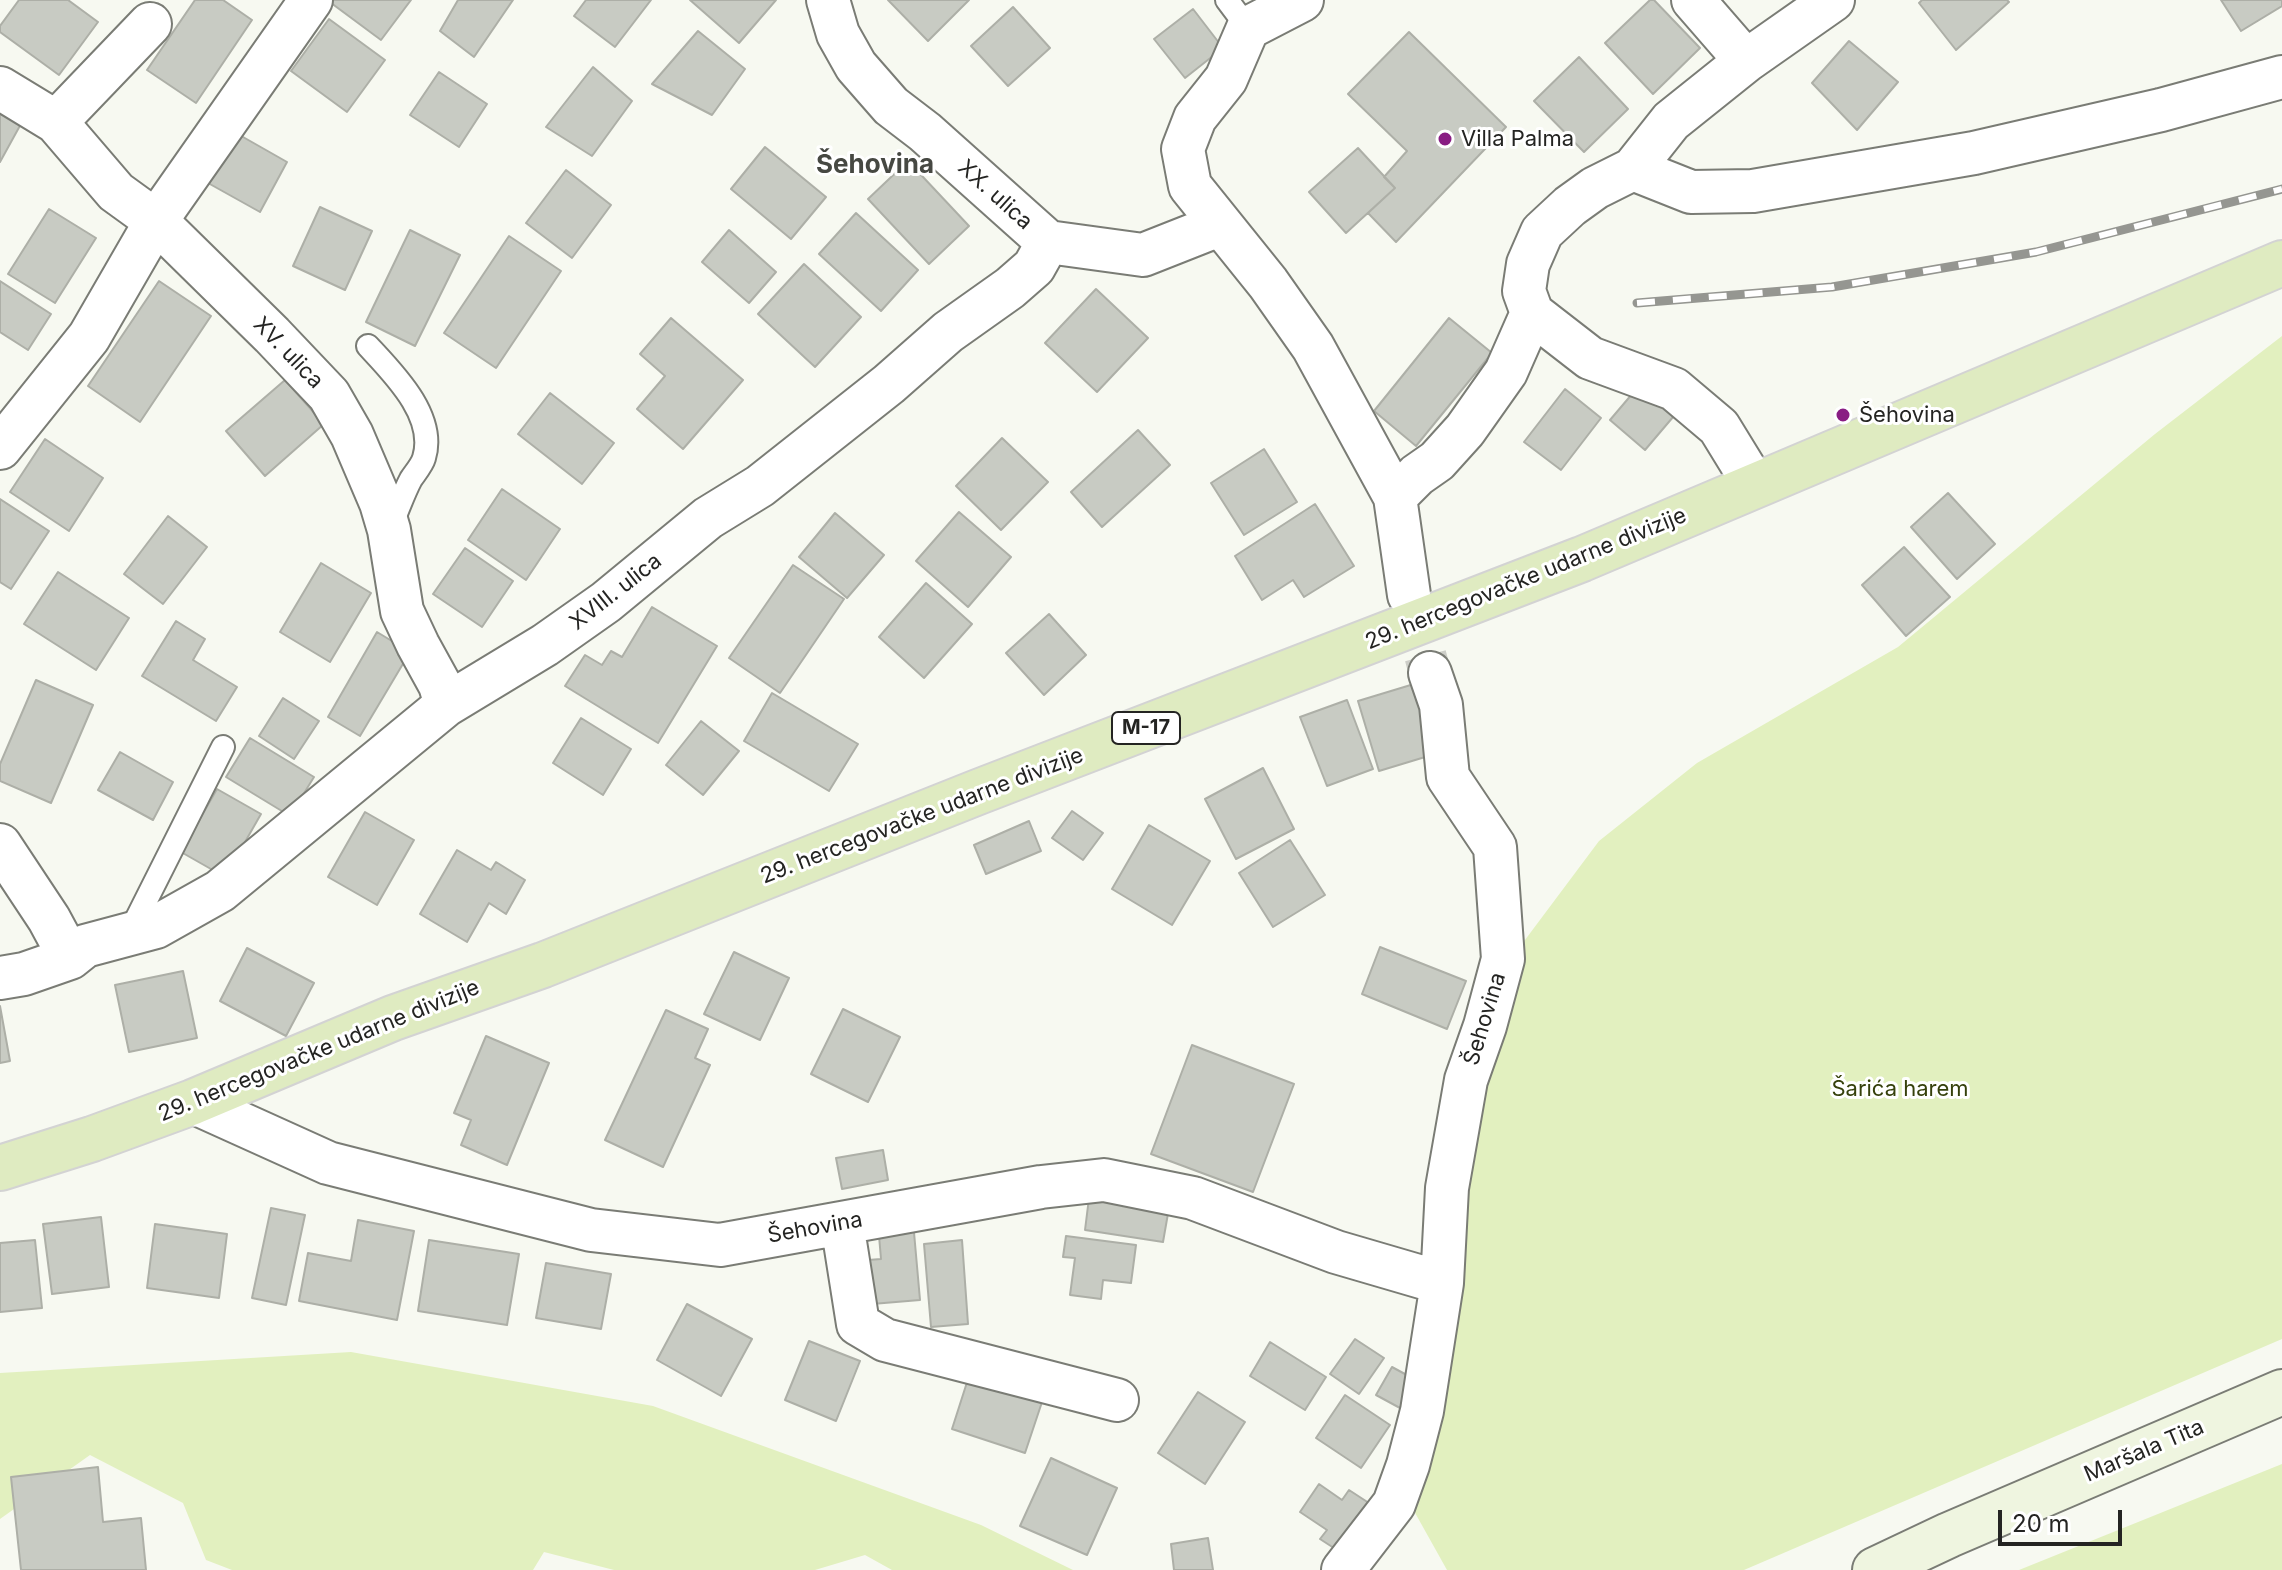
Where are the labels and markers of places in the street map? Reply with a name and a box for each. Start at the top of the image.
place label: Villa Palma [1461,126,1574,152]
marker: Villa Palma [1436,130,1454,148]
place label: Šehovina [1859,402,1955,428]
marker: Šehovina [1834,406,1852,424]

